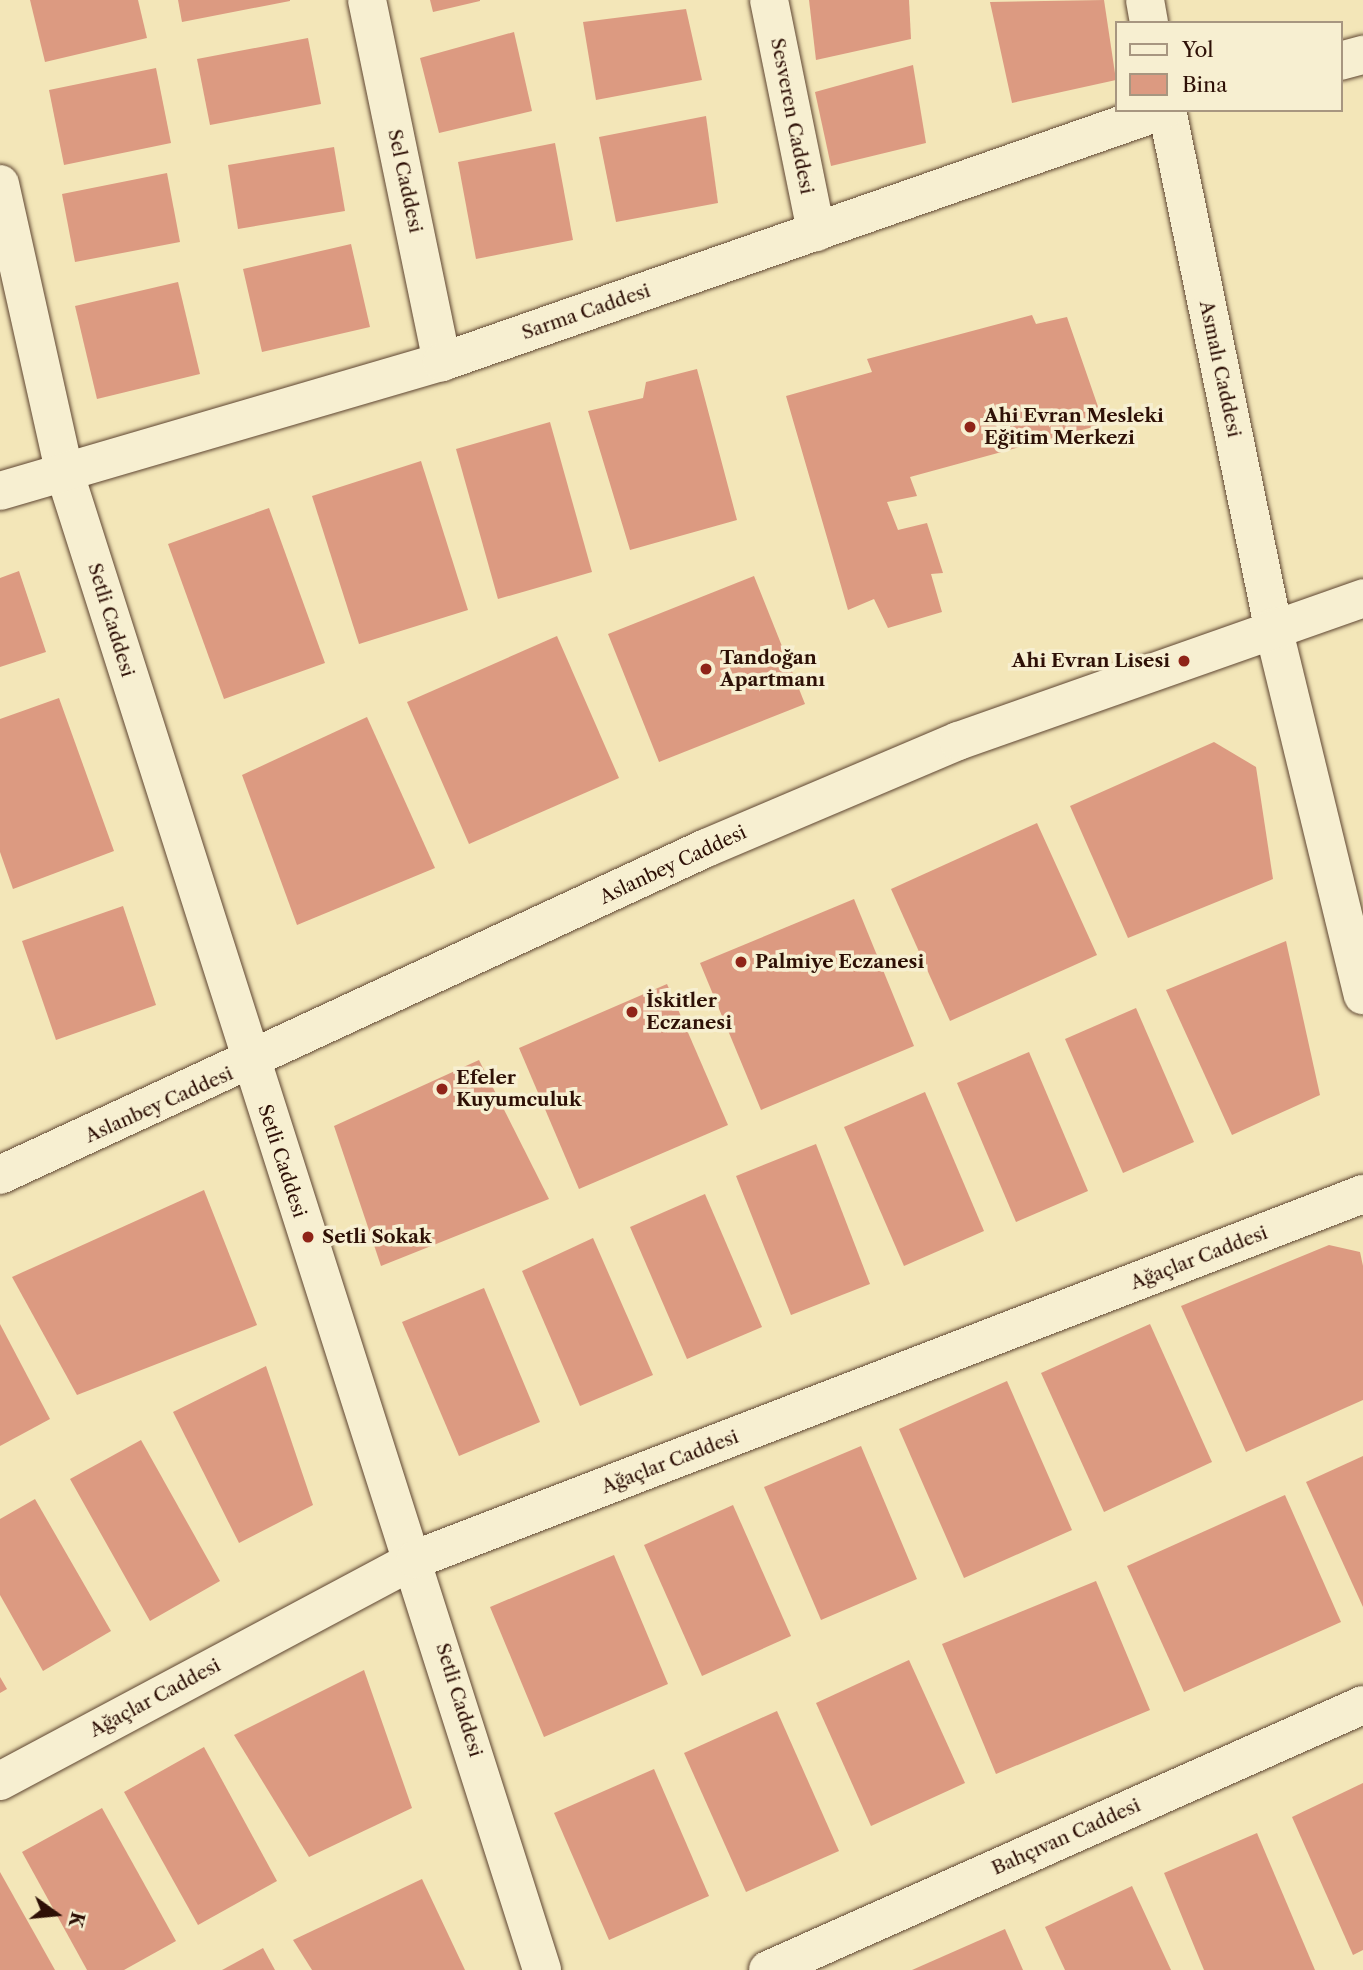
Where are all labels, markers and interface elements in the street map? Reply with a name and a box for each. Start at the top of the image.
legend [1114,21,1342,112]
street label: Sesveren Caddesi [766,36,818,196]
text: Yol [1182,37,1214,62]
text: Bina [1182,72,1227,97]
street label: Sel Caddesi [383,127,427,235]
street label: Sarma Caddesi [519,279,653,345]
street label: Asmalı Caddesi [1194,299,1246,439]
place label: Ahi Evran Mesleki Eğitim Merkezi [984,405,1164,449]
marker: Ahi Evran Mesleki Eğitim Merkezi [962,419,978,435]
street label: Setli Caddesi [83,560,139,680]
place label: Tandoğan Apartmanı [720,647,825,691]
place label: Ahi Evran Lisesi [1012,650,1170,672]
marker: Ahi Evran Lisesi [1176,653,1192,669]
marker: Tandoğan Apartmanı [698,661,714,677]
street label: Aslanbey Caddesi [596,821,750,909]
place label: Palmiye Eczanesi [755,951,924,973]
marker: Palmiye Eczanesi [733,954,749,970]
place label: İskitler Eczanesi [646,990,732,1034]
marker: İskitler Eczanesi [624,1004,640,1020]
street label: Aslanbey Caddesi [81,1062,237,1148]
place label: Efeler Kuyumculuk [456,1067,581,1111]
marker: Efeler Kuyumculuk [434,1081,450,1097]
street label: Setli Caddesi [253,1101,311,1221]
street label: Ağaçlar Caddesi [1127,1221,1271,1295]
place label: Setli Sokak [322,1226,431,1248]
marker: Setli Sokak [300,1229,316,1245]
street label: Ağaçlar Caddesi [598,1425,742,1499]
street label: Setli Caddesi [431,1640,487,1760]
street label: Ağaçlar Caddesi [86,1654,224,1742]
street label: Bahçıvan Caddesi [988,1794,1144,1880]
north arrow [21,1879,91,1949]
text: K [64,1909,90,1930]

